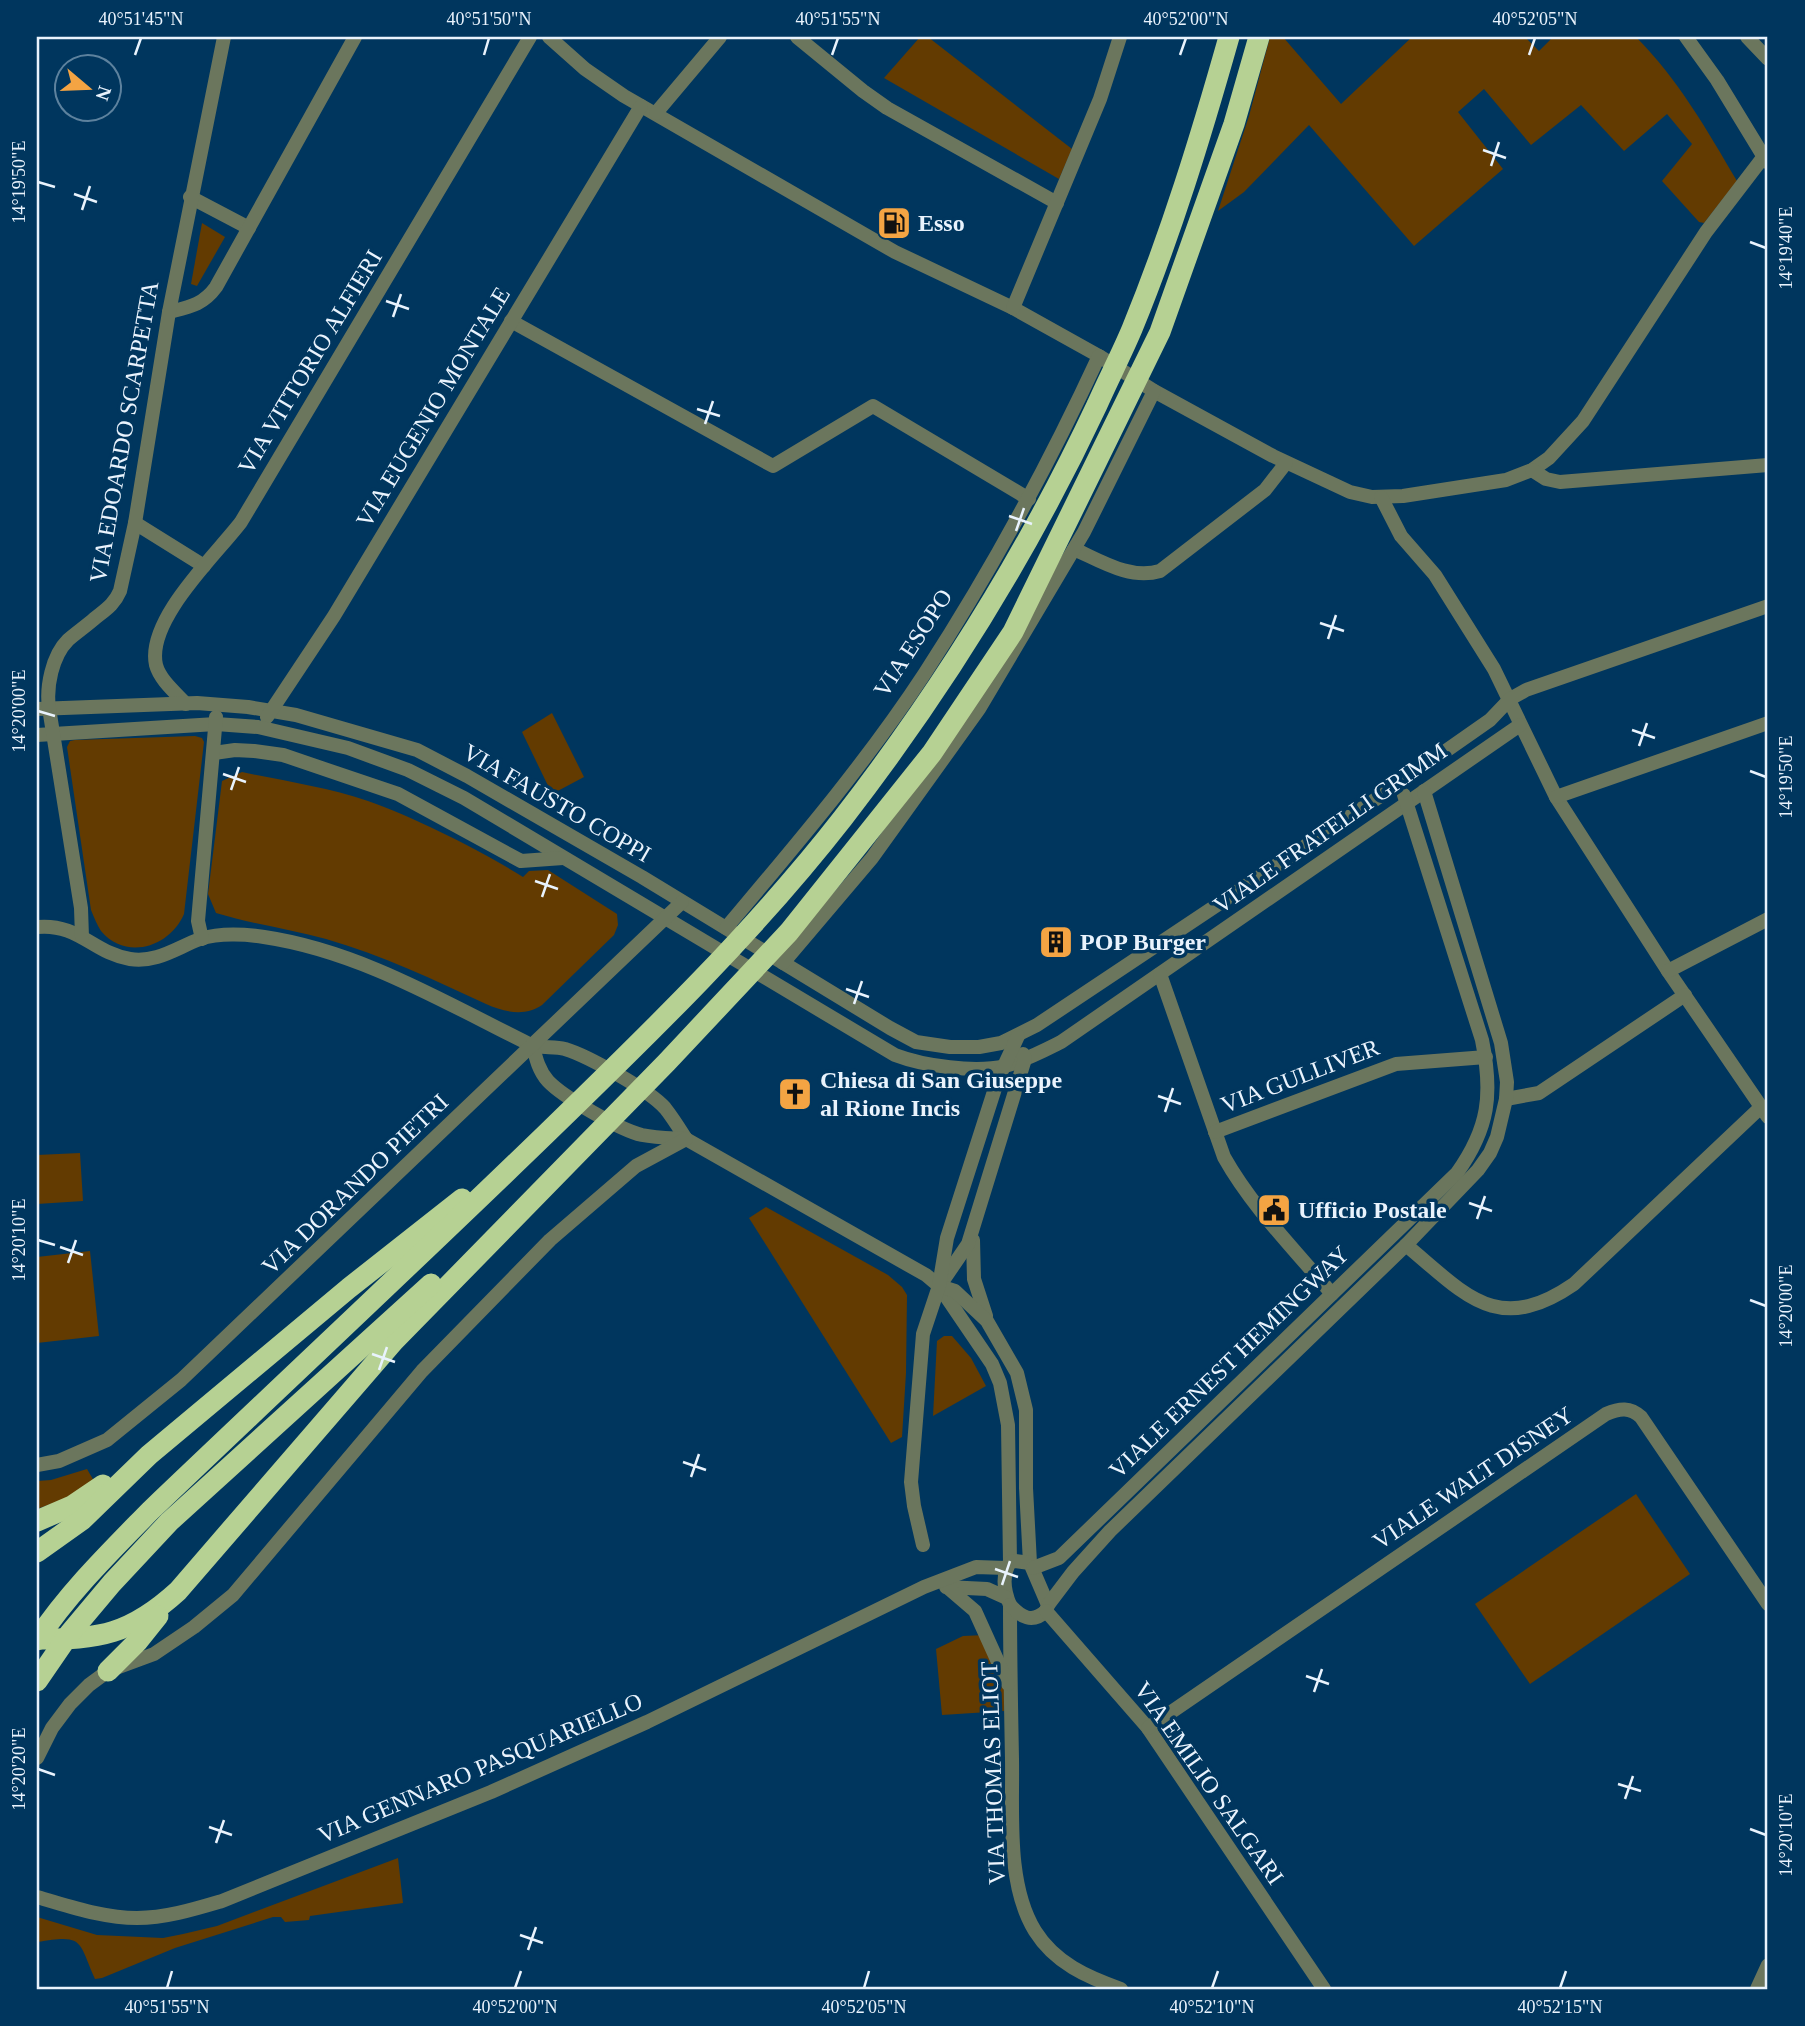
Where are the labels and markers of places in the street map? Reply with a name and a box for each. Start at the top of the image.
fuel station icon: Esso [875,204,913,242]
place label: Esso [918,210,965,236]
building icon: POP Burger [1037,923,1075,961]
place label: POP Burger [1080,929,1206,955]
place label: Chiesa di San Giuseppe al Rione Incis [820,1067,1062,1121]
church icon: Chiesa di San Giuseppe al Rione Incis [776,1075,814,1113]
public building icon: Ufficio Postale [1255,1191,1293,1229]
place label: Ufficio Postale [1298,1197,1447,1223]

